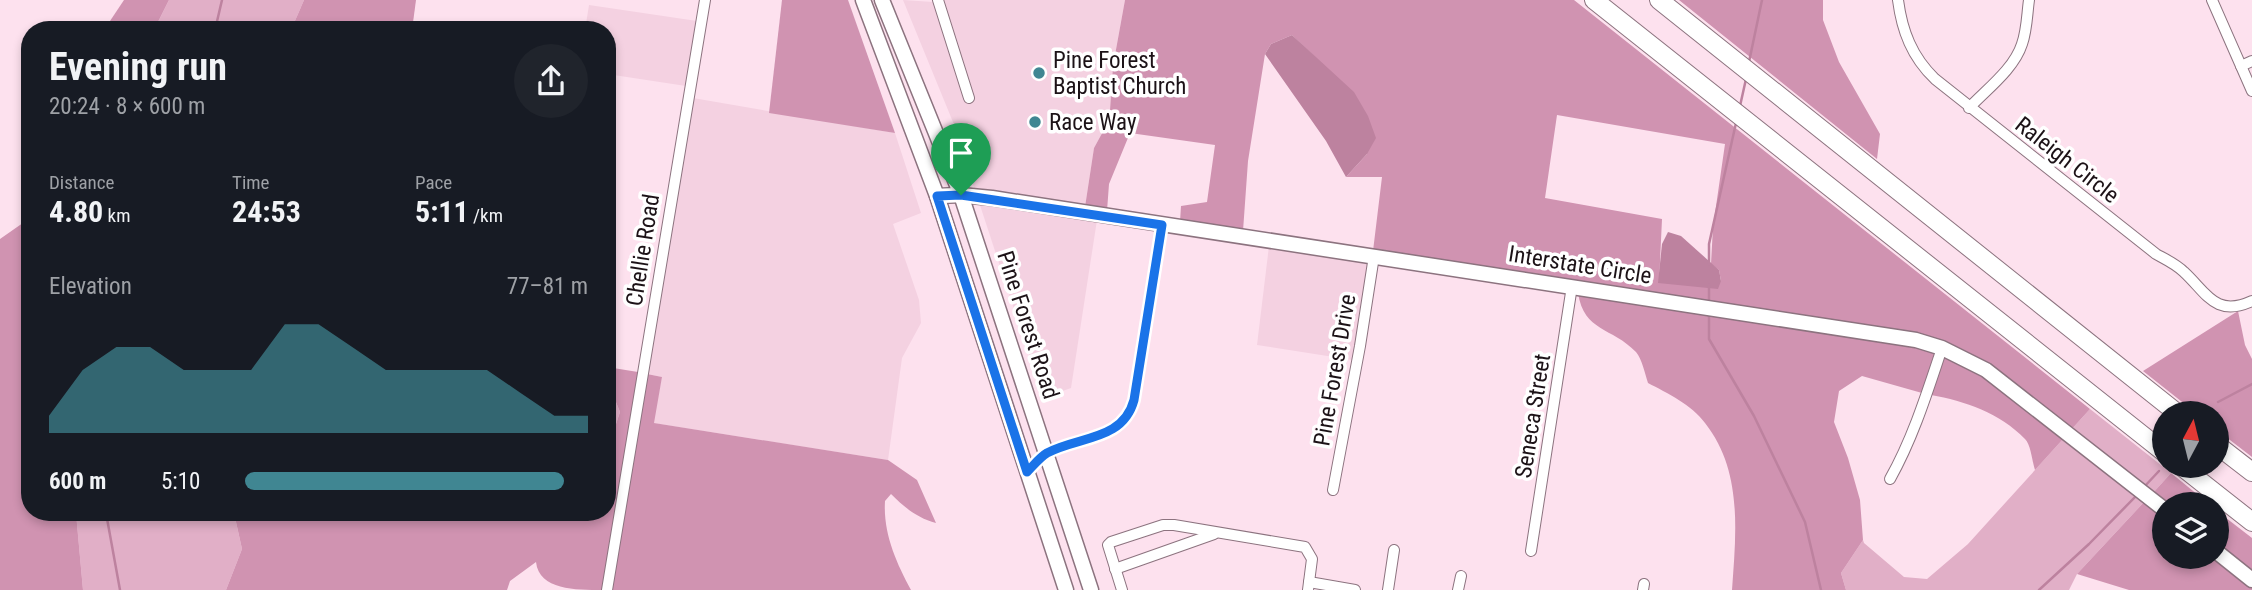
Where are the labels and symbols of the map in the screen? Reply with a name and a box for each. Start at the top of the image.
place label: Pine Forest Baptist Church [1053,47,1186,100]
marker: Pine Forest Baptist Church [1031,65,1047,81]
place label: Race Way [1049,109,1137,136]
street label: Raleigh Circle [2010,111,2124,209]
marker: Race Way [1027,114,1043,130]
pin [931,123,991,195]
street label: Chellie Road [621,192,665,308]
street label: Interstate Circle [1507,240,1653,290]
street label: Pine Forest Road [991,248,1065,402]
street label: Pine Forest Drive [1308,292,1362,448]
street label: Seneca Street [1510,352,1556,480]
north arrow [2152,401,2230,478]

